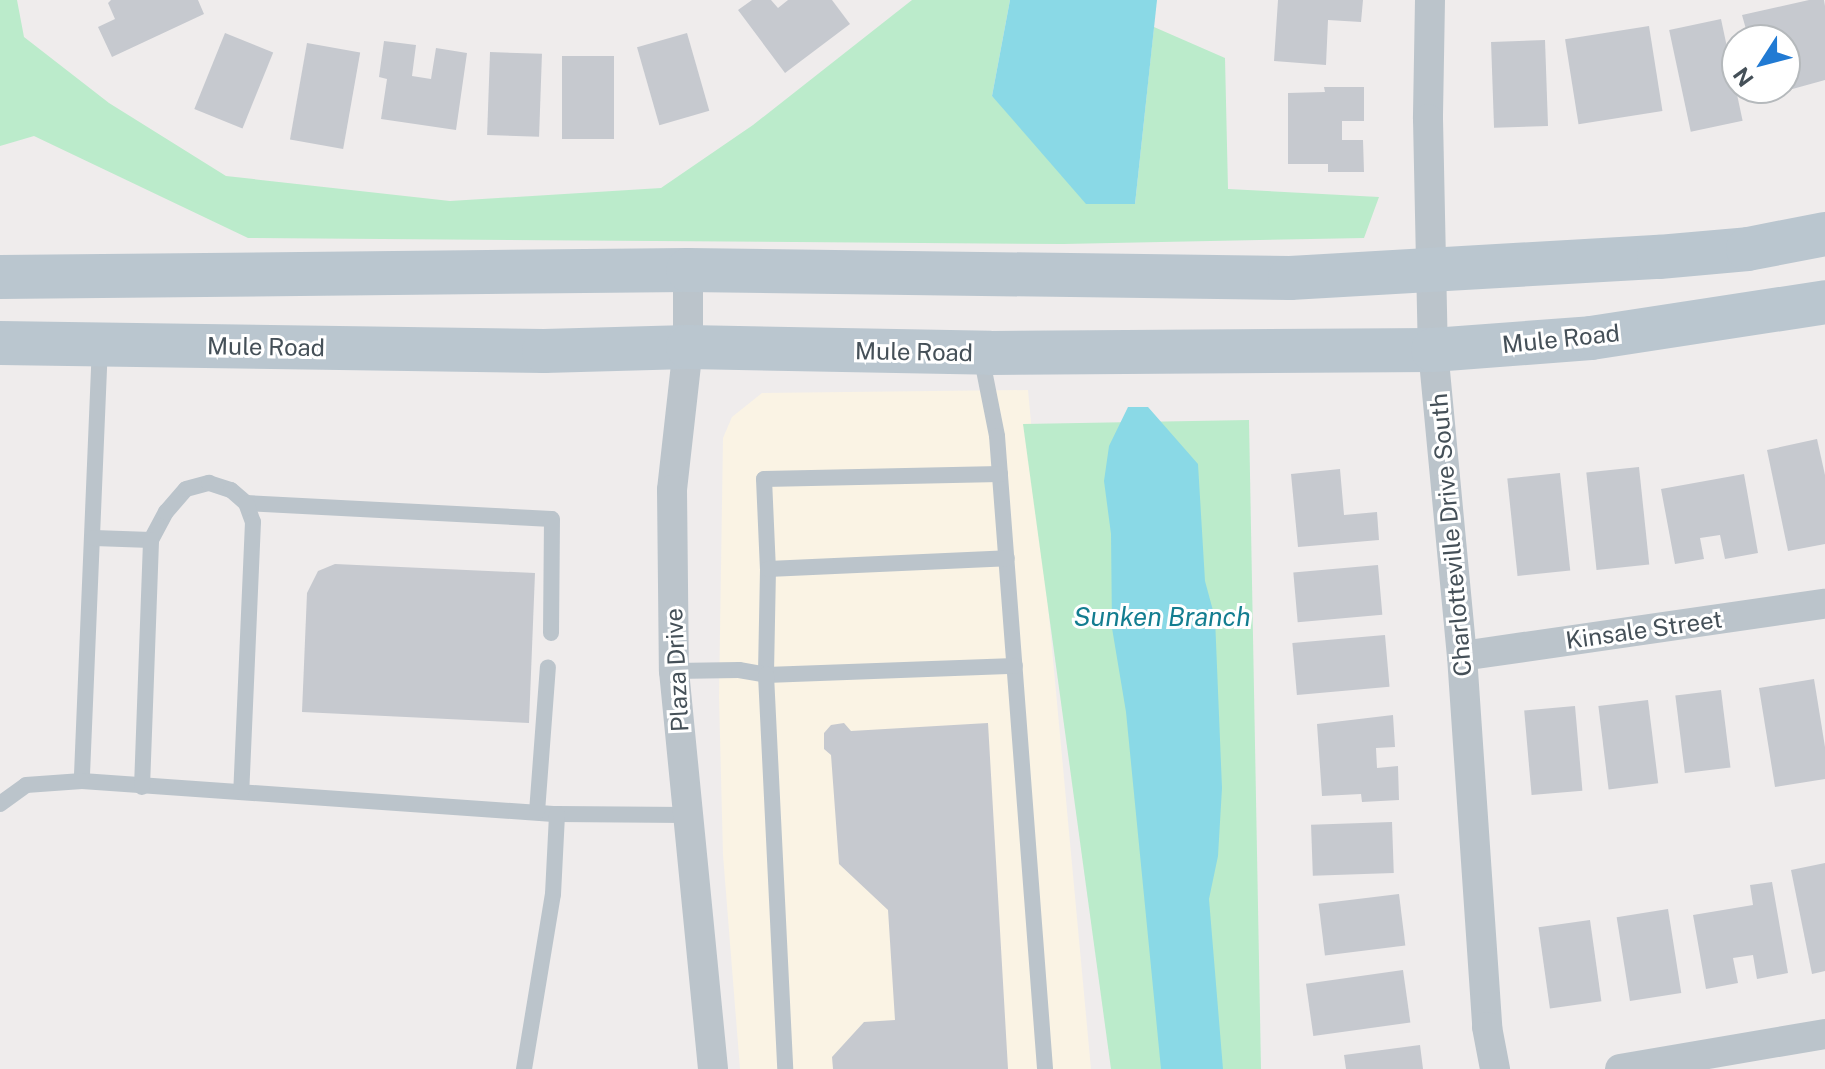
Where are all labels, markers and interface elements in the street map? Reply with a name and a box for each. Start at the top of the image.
north arrow [1721,24,1801,104]
text: N [1728,62,1759,92]
street label: Mule Road [1501,318,1621,360]
street label: Mule Road [207,332,325,362]
street label: Mule Road [855,337,973,367]
street label: Charlotteville Drive South [1424,392,1478,678]
water label: Sunken Branch [1073,601,1251,633]
street label: Kinsale Street [1564,605,1724,655]
street label: Plaza Drive [659,607,695,733]

